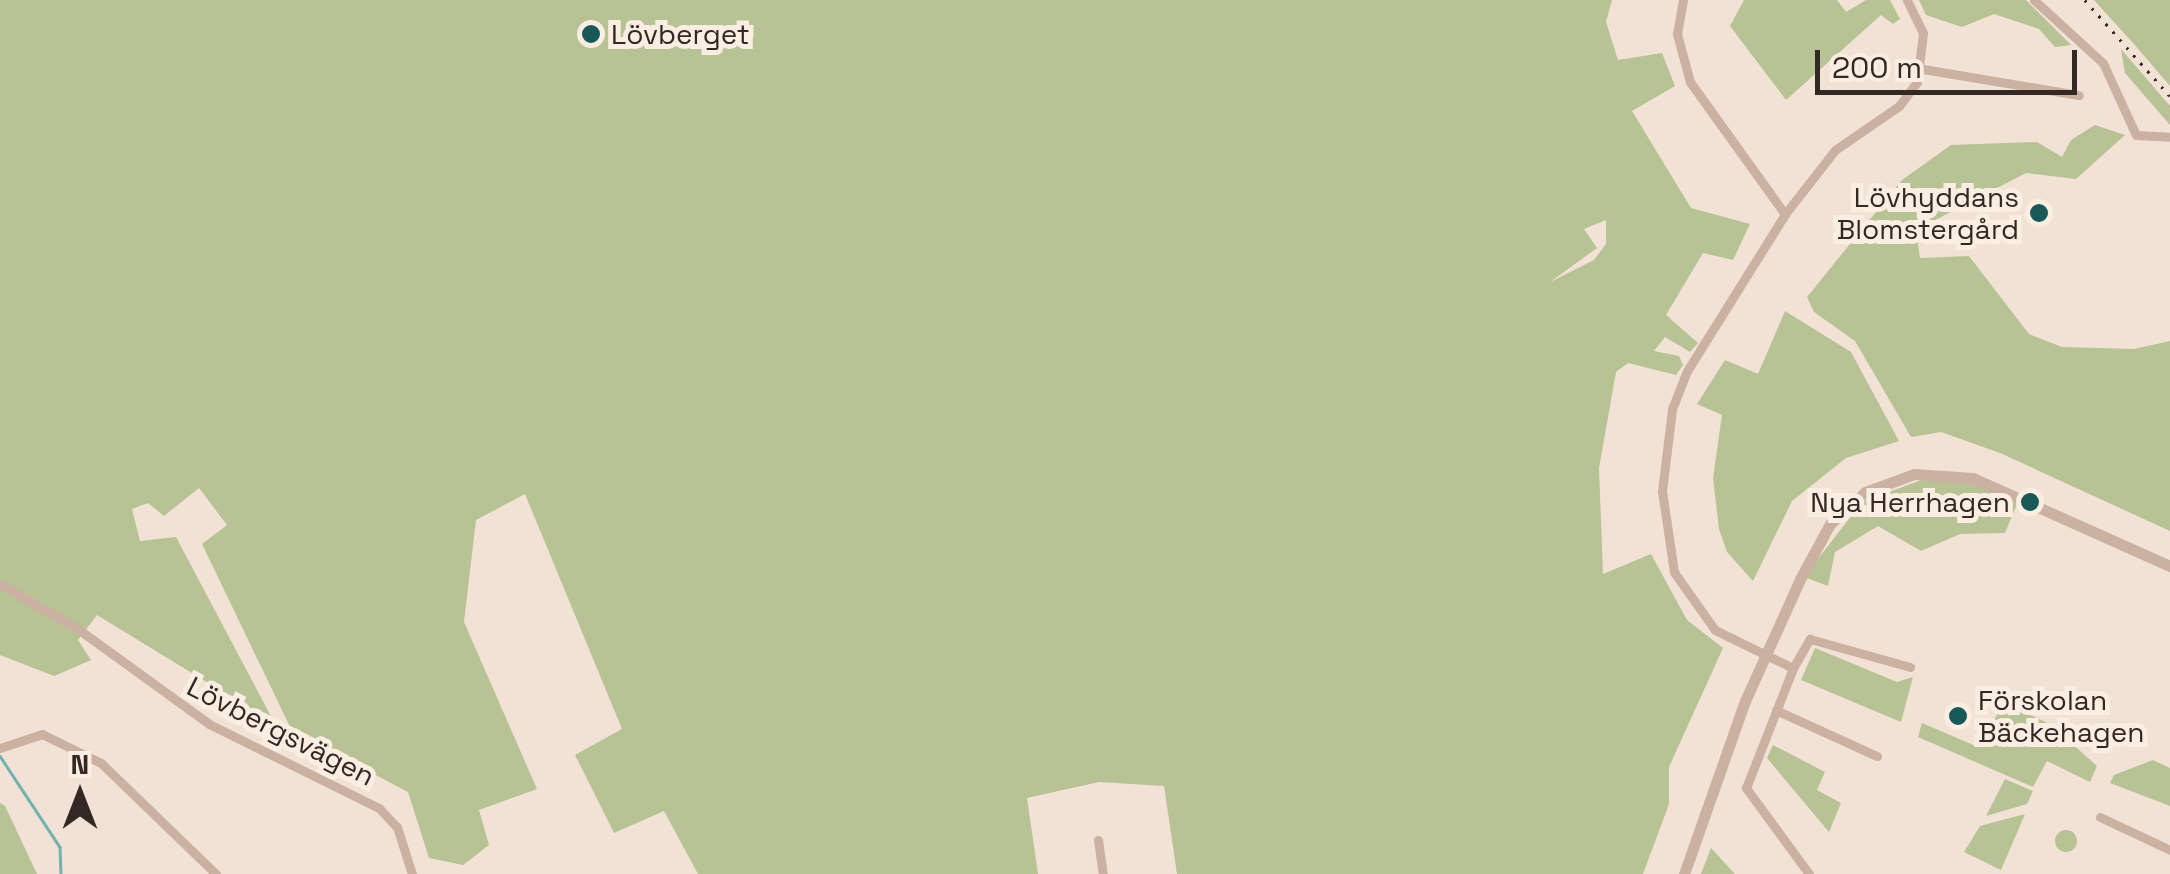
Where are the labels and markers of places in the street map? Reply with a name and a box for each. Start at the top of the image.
place label: Lövberget [611,17,750,51]
marker: Lövberget [580,23,602,45]
place label: Lövhyddans Blomstergård [1837,180,2019,246]
marker: Lövhyddans Blomstergård [2028,202,2050,224]
place label: Nya Herrhagen [1810,485,2010,519]
marker: Nya Herrhagen [2019,491,2041,513]
place label: Förskolan Bäckehagen [1978,683,2144,749]
marker: Förskolan Bäckehagen [1947,705,1969,727]

